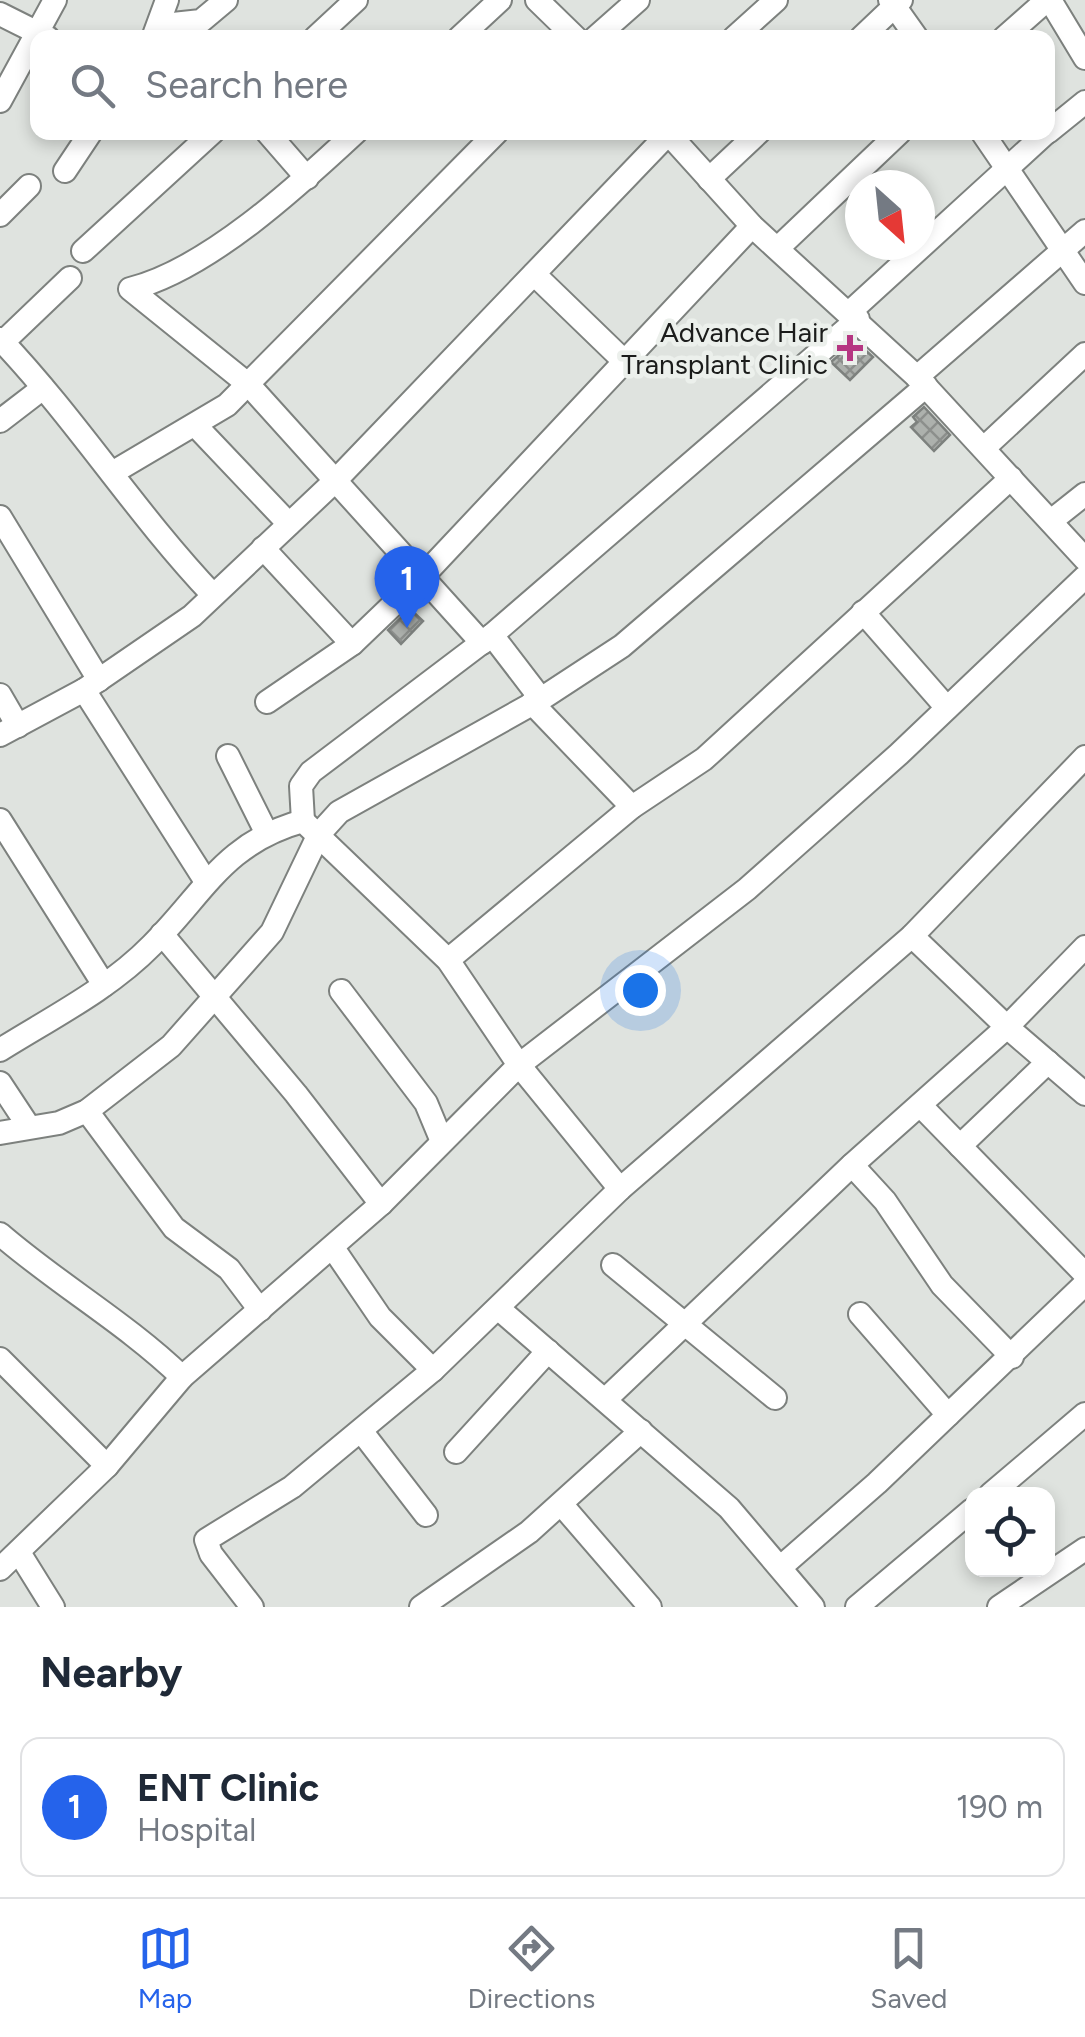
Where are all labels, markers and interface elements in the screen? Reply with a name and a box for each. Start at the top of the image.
search box [30,30,1055,140]
icon: search [65,58,120,113]
text: Search here [145,62,348,108]
north arrow [845,170,935,260]
place label: Advance Hair Transplant Clinic [621,315,829,381]
marker: Advance Hair Transplant Clinic [837,335,863,361]
pin: 1 [374,546,440,628]
your location [615,965,666,1016]
map controls [965,1487,1055,1577]
button: locate [965,1487,1055,1577]
text: Nearby [40,1647,182,1698]
text: ENT Clinic [137,1765,319,1811]
text: 1 [68,1788,81,1826]
text: 190 m [956,1788,1043,1826]
text: Hospital [137,1811,256,1849]
tab: Map [138,1921,193,2015]
tab: Directions [468,1921,595,2015]
tab: Saved [870,1921,947,2015]

